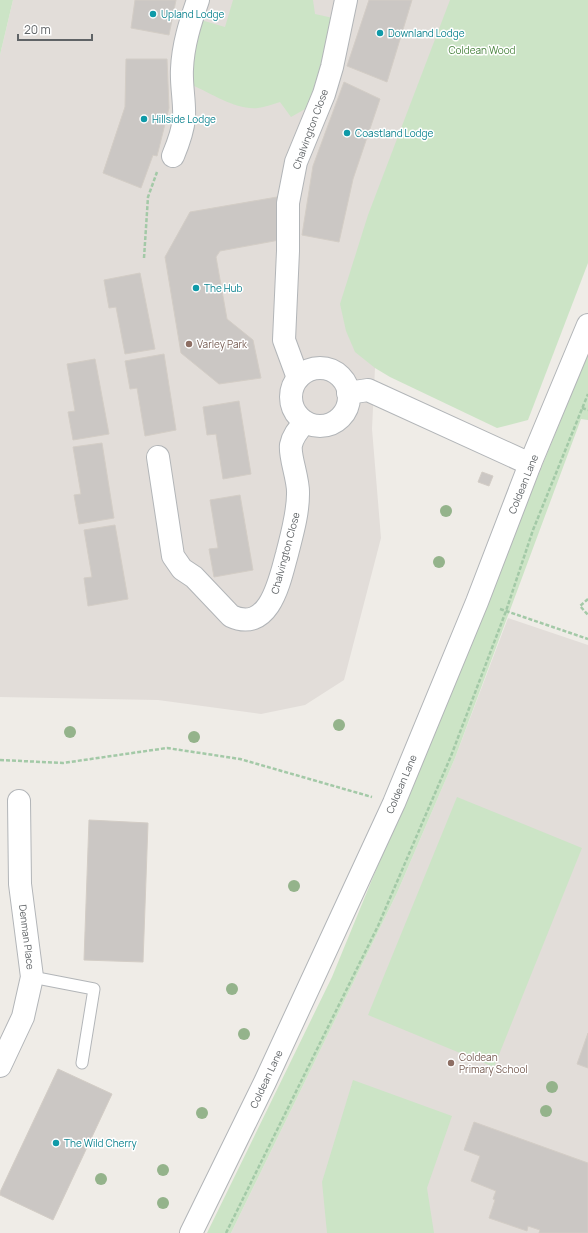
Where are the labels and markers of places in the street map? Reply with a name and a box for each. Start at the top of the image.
place label: Upland Lodge [161,7,225,21]
marker: Upland Lodge [148,9,158,19]
place label: Downland Lodge [388,26,465,40]
marker: Downland Lodge [375,28,385,38]
place label: Hillside Lodge [152,112,216,126]
marker: Hillside Lodge [139,114,149,124]
place label: Coastland Lodge [355,126,433,140]
marker: Coastland Lodge [342,128,352,138]
place label: The Hub [204,281,243,295]
marker: The Hub [191,283,201,293]
place label: Varley Park [197,337,248,351]
marker: Varley Park [184,339,194,349]
place label: Coldean Primary School [459,1050,528,1076]
marker: Coldean Primary School [446,1058,456,1068]
place label: The Wild Cherry [64,1136,138,1150]
marker: The Wild Cherry [51,1138,61,1148]

